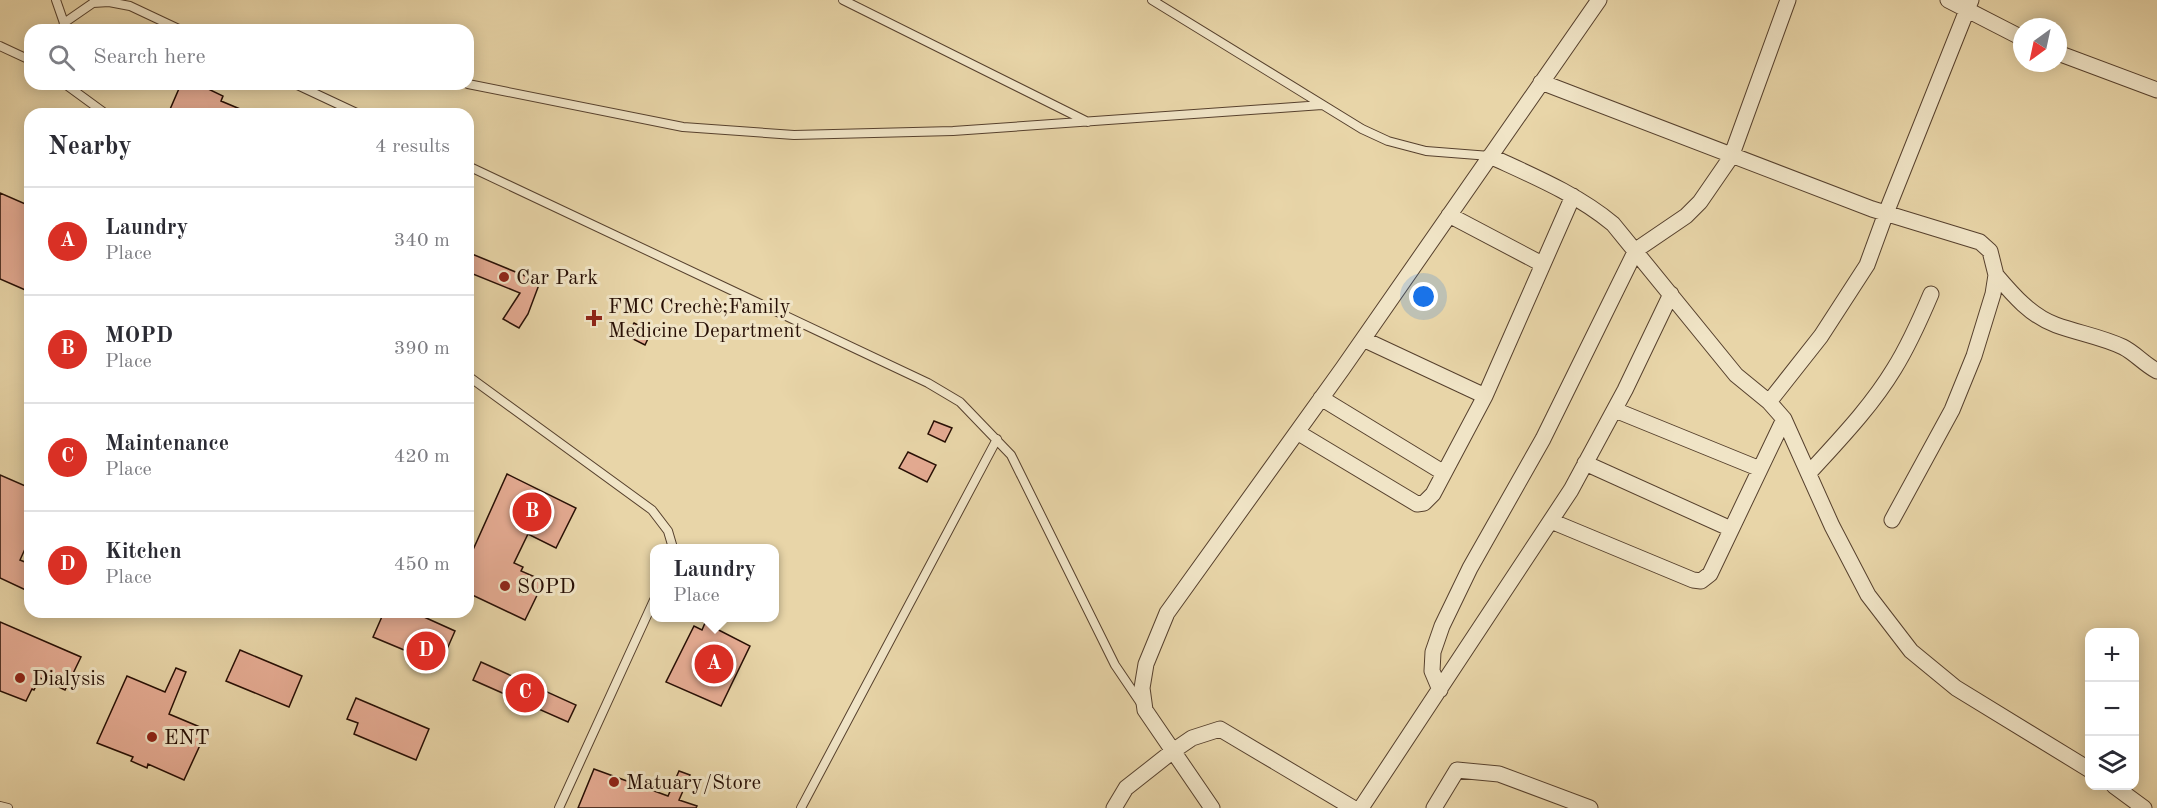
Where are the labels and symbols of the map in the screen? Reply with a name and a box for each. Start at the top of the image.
north arrow [2013,18,2067,72]
place label: Car Park [516,268,598,289]
marker: Car Park [497,270,511,284]
your location [1409,282,1438,311]
place label: FMC Crechè;Family Medicine Department [608,297,802,342]
marker: FMC Crechè;Family Medicine Department [585,309,603,327]
pin: B [512,490,552,534]
place label: SOPD [517,577,575,598]
marker: SOPD [498,579,512,593]
pin: D [406,628,446,674]
pin: A [694,642,734,686]
place label: Dialysis [32,669,105,690]
pin: C [506,670,544,716]
marker: Dialysis [13,671,27,685]
place label: ENT [164,728,210,749]
marker: ENT [145,730,159,744]
place label: Matuary/Store [626,773,761,794]
marker: Matuary/Store [607,775,621,789]

